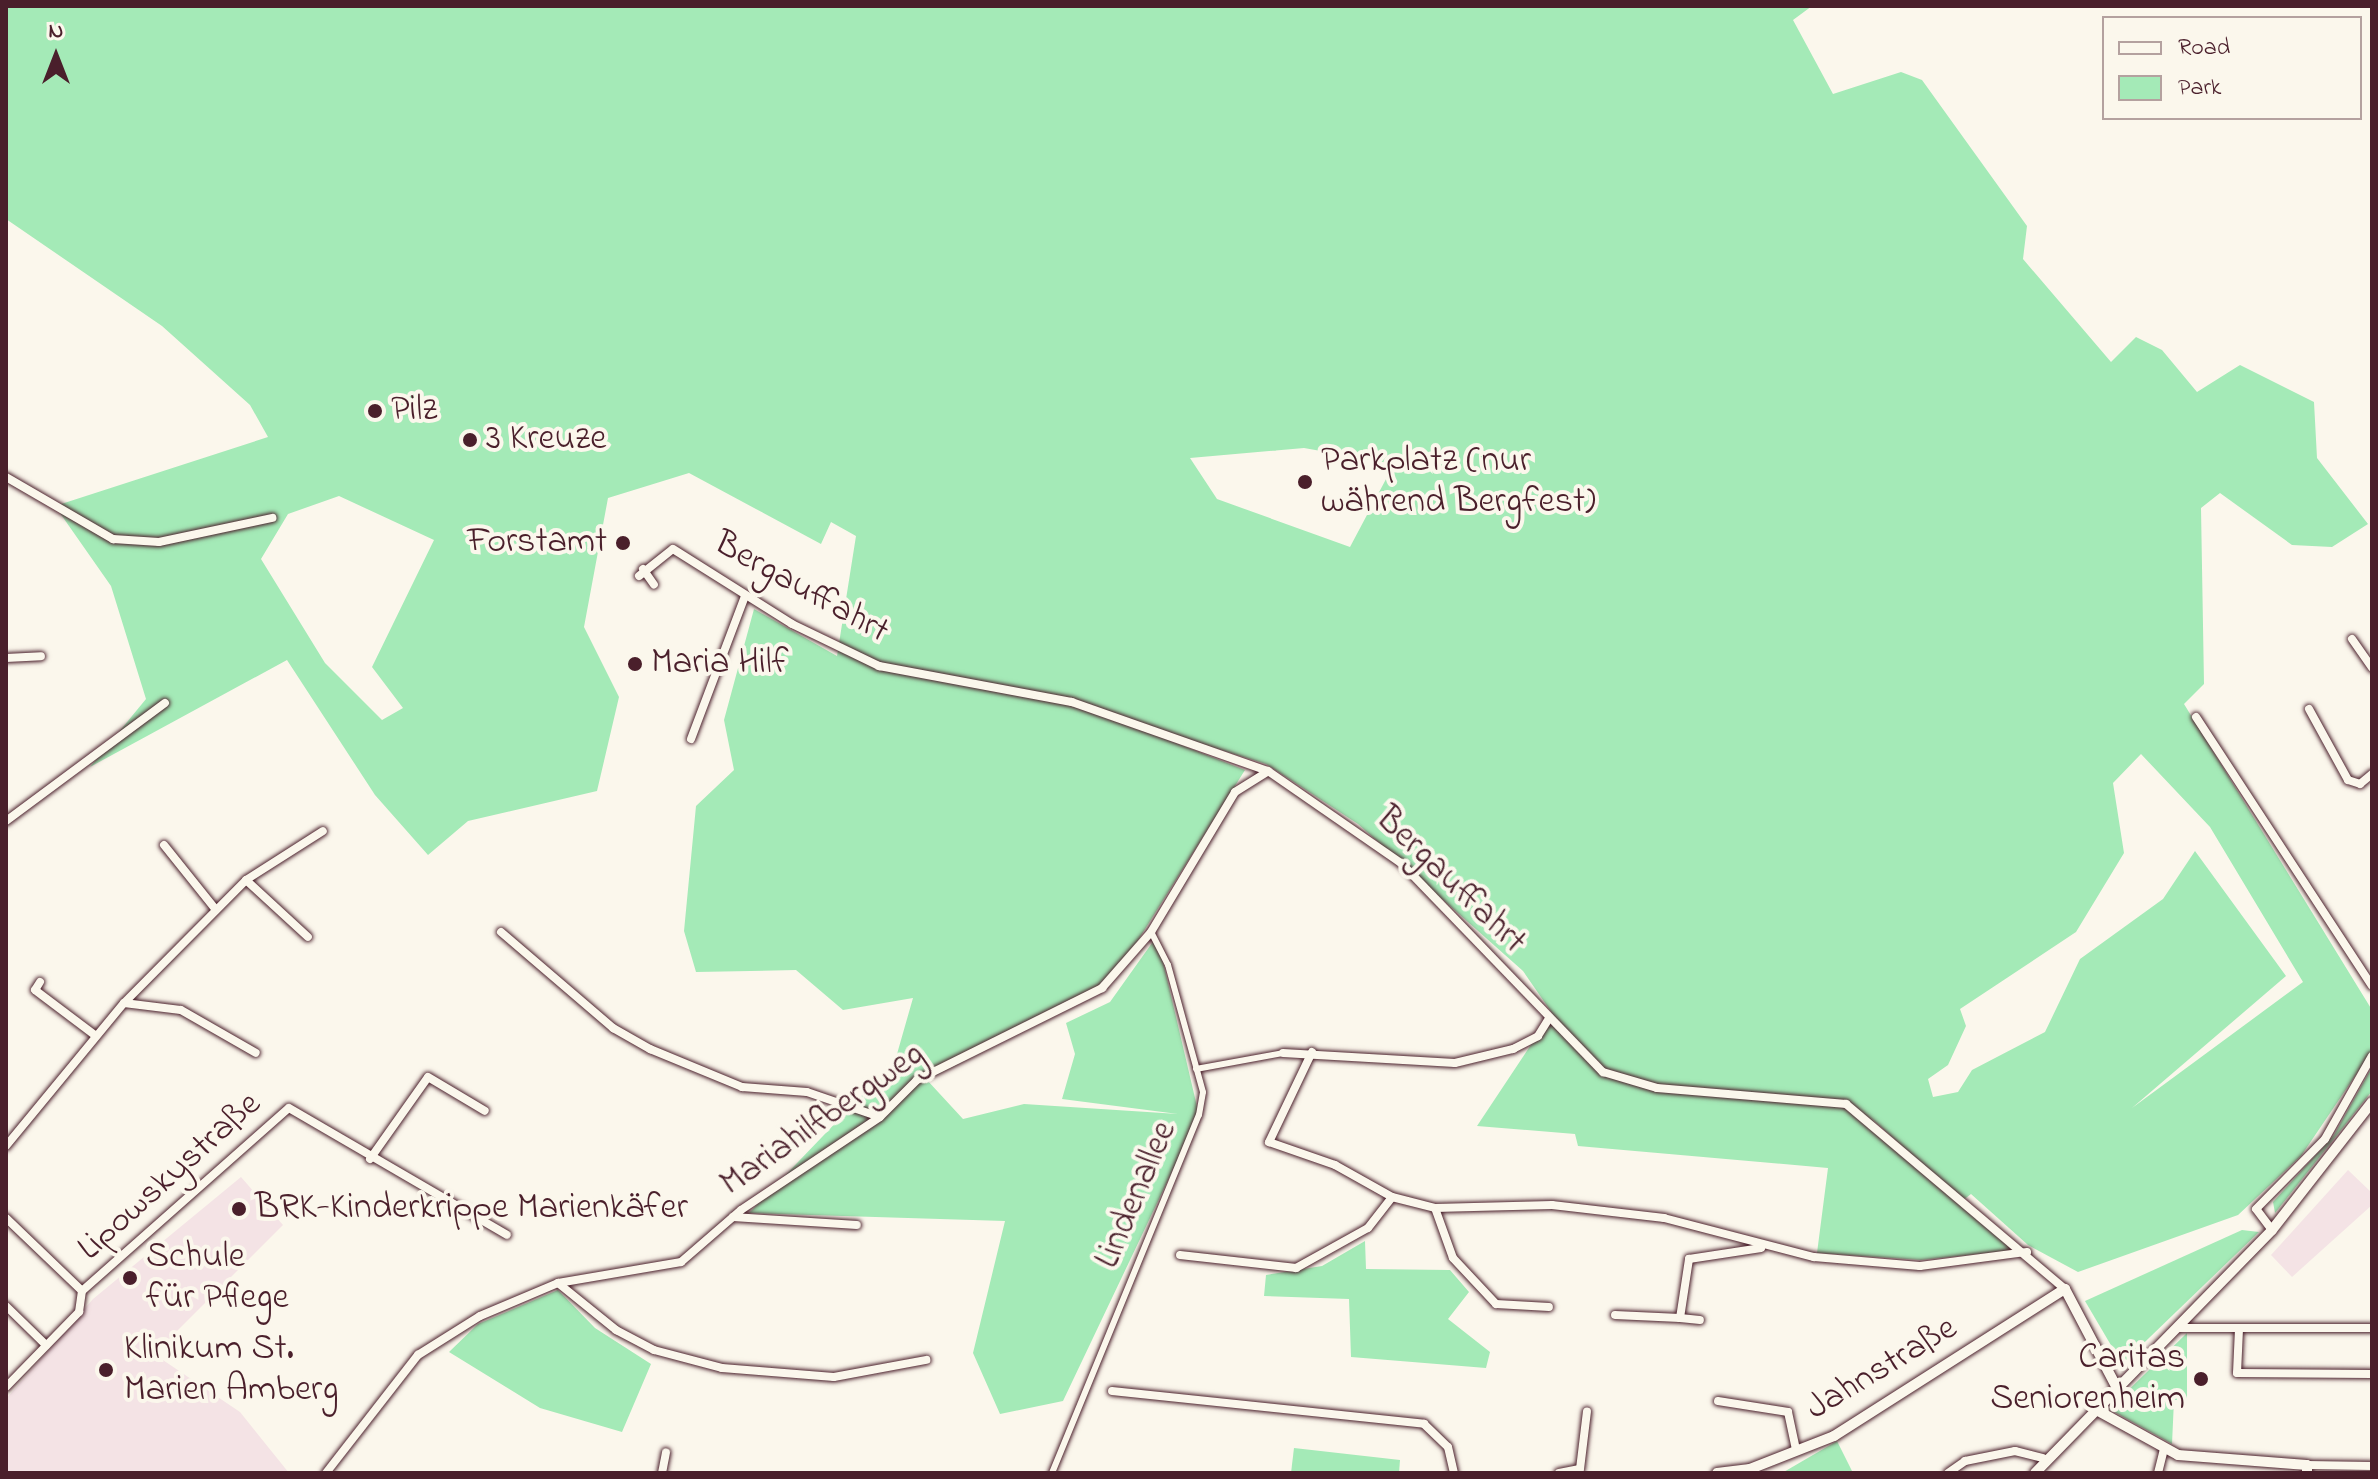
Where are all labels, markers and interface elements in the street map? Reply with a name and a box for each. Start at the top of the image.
north arrow [16,16,96,96]
text: N [49,16,63,48]
legend [2102,16,2362,120]
text: Road [2178,31,2230,66]
text: Park [2178,71,2221,106]
place label: Pilz [391,389,437,433]
marker: Pilz [366,402,384,420]
place label: 3 Kreuze [486,418,606,462]
marker: 3 Kreuze [461,431,479,449]
place label: Parkplatz (nur während Bergfest) [1321,439,1596,524]
marker: Parkplatz (nur während Bergfest) [1296,473,1314,491]
place label: Forstamt [467,521,607,565]
street label: Bergauffahrt [706,522,896,654]
marker: Forstamt [614,534,632,552]
place label: Maria Hilf [651,642,789,686]
marker: Maria Hilf [626,655,644,673]
street label: Bergauffahrt [1365,798,1535,964]
street label: Mariahilfbergweg [712,1034,934,1206]
street label: Lipowskystraße [69,1083,271,1271]
street label: Lindenallee [1087,1115,1187,1275]
place label: BRK-Kinderkrippe Marienkäfer [255,1187,688,1231]
marker: BRK-Kinderkrippe Marienkäfer [230,1200,248,1218]
place label: Schule für Pflege [146,1235,289,1320]
marker: Schule für Pflege [121,1269,139,1287]
street label: Jahnstraße [1799,1307,1965,1431]
place label: Klinikum St. Marien Amberg [124,1327,338,1412]
place label: Caritas Seniorenheim [1990,1336,2185,1421]
marker: Klinikum St. Marien Amberg [95,1359,117,1381]
marker: Caritas Seniorenheim [2192,1370,2210,1388]

